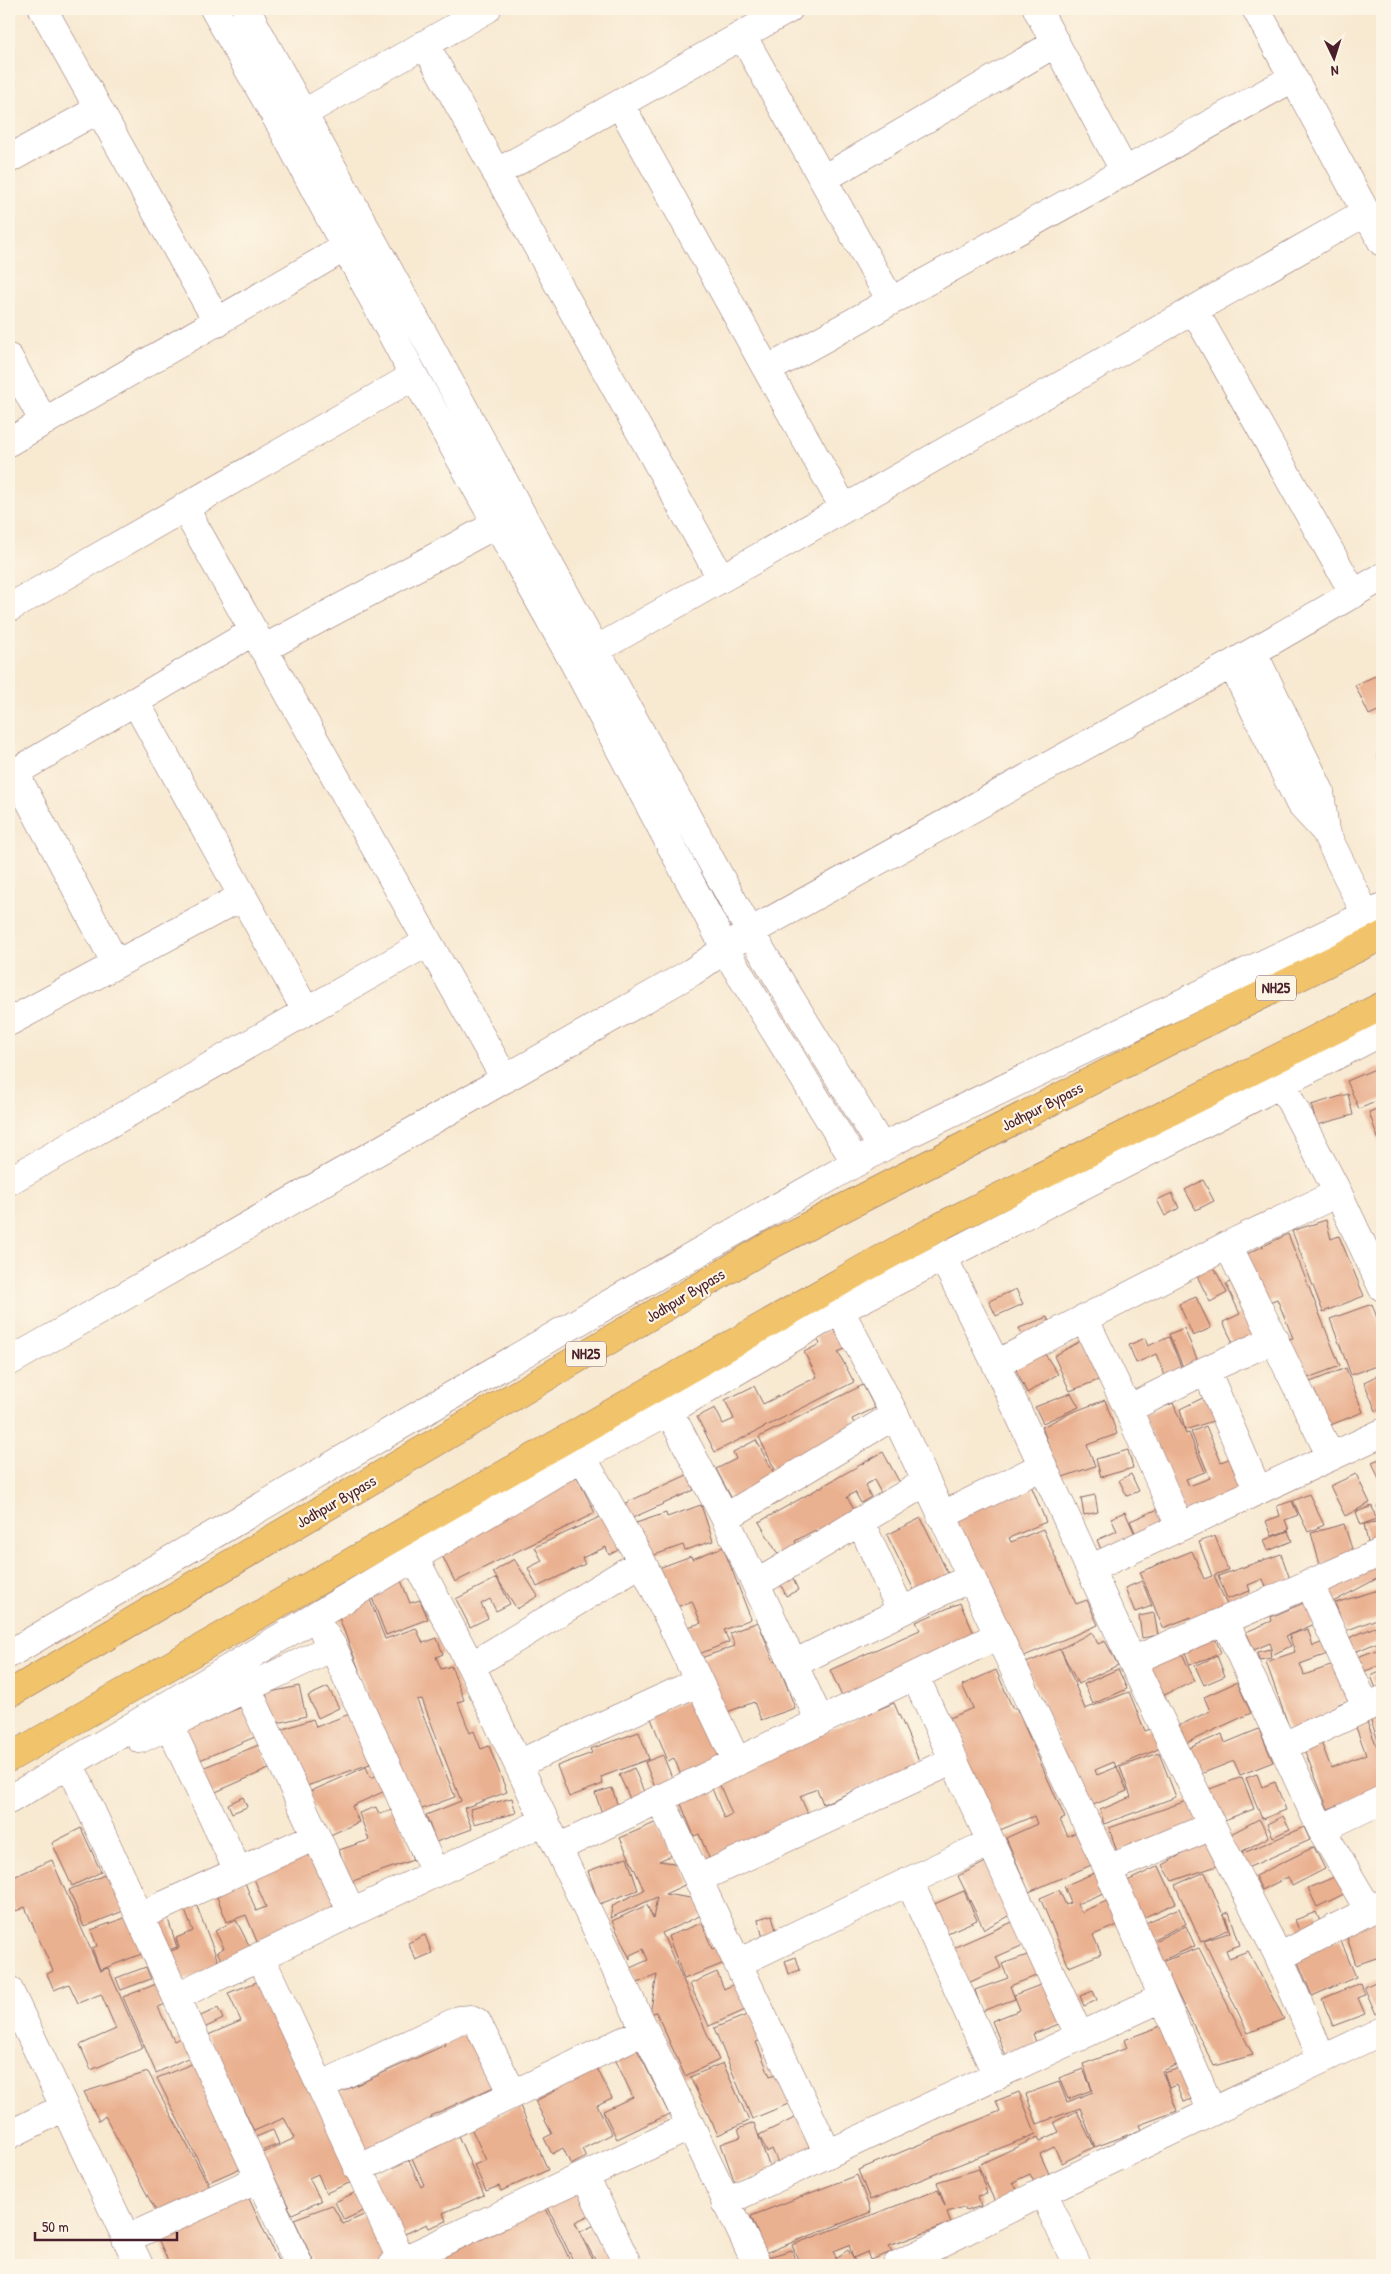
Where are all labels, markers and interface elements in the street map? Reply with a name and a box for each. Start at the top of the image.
north arrow [1308,32,1358,82]
text: N [1330,62,1339,81]
road number: NH25 [1256,976,1296,1000]
street label: Jodhpur Bypass [997,1076,1087,1136]
street label: Jodhpur Bypass [641,1263,729,1327]
road number: NH25 [566,1342,606,1366]
street label: Jodhpur Bypass [292,1469,380,1533]
scale bar [35,2209,178,2241]
text: 50 m [42,2216,69,2237]

